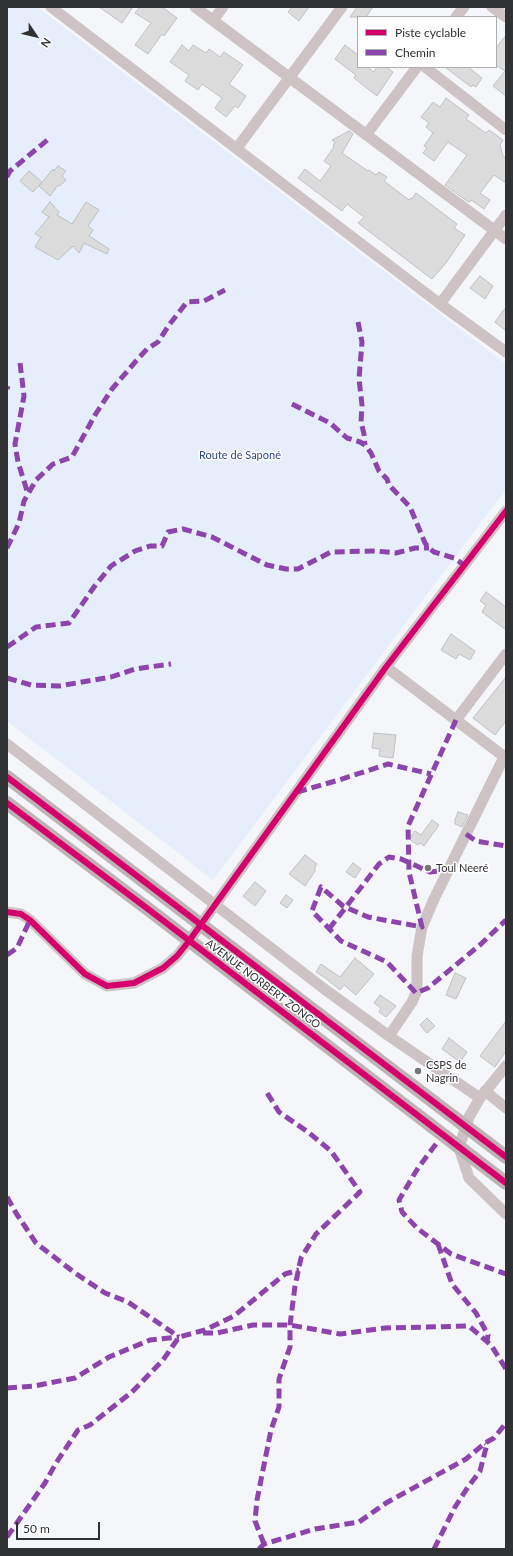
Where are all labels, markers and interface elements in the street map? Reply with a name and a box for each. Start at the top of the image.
north arrow [16,16,56,56]
legend [357,16,497,68]
text: Piste cyclable [395,25,466,40]
text: N [38,36,54,50]
text: Chemin [395,45,436,60]
park label: Route de Saponé [199,448,281,462]
place label: Toul Neeré [436,861,488,875]
marker: Toul Neeré [423,863,433,873]
street label: AVENUE NORBERT ZONGO [203,937,323,1031]
place label: CSPS de Nagrin [426,1058,467,1084]
marker: CSPS de Nagrin [413,1066,423,1076]
scale bar [18,1514,102,1540]
text: 50 m [23,1521,50,1536]

